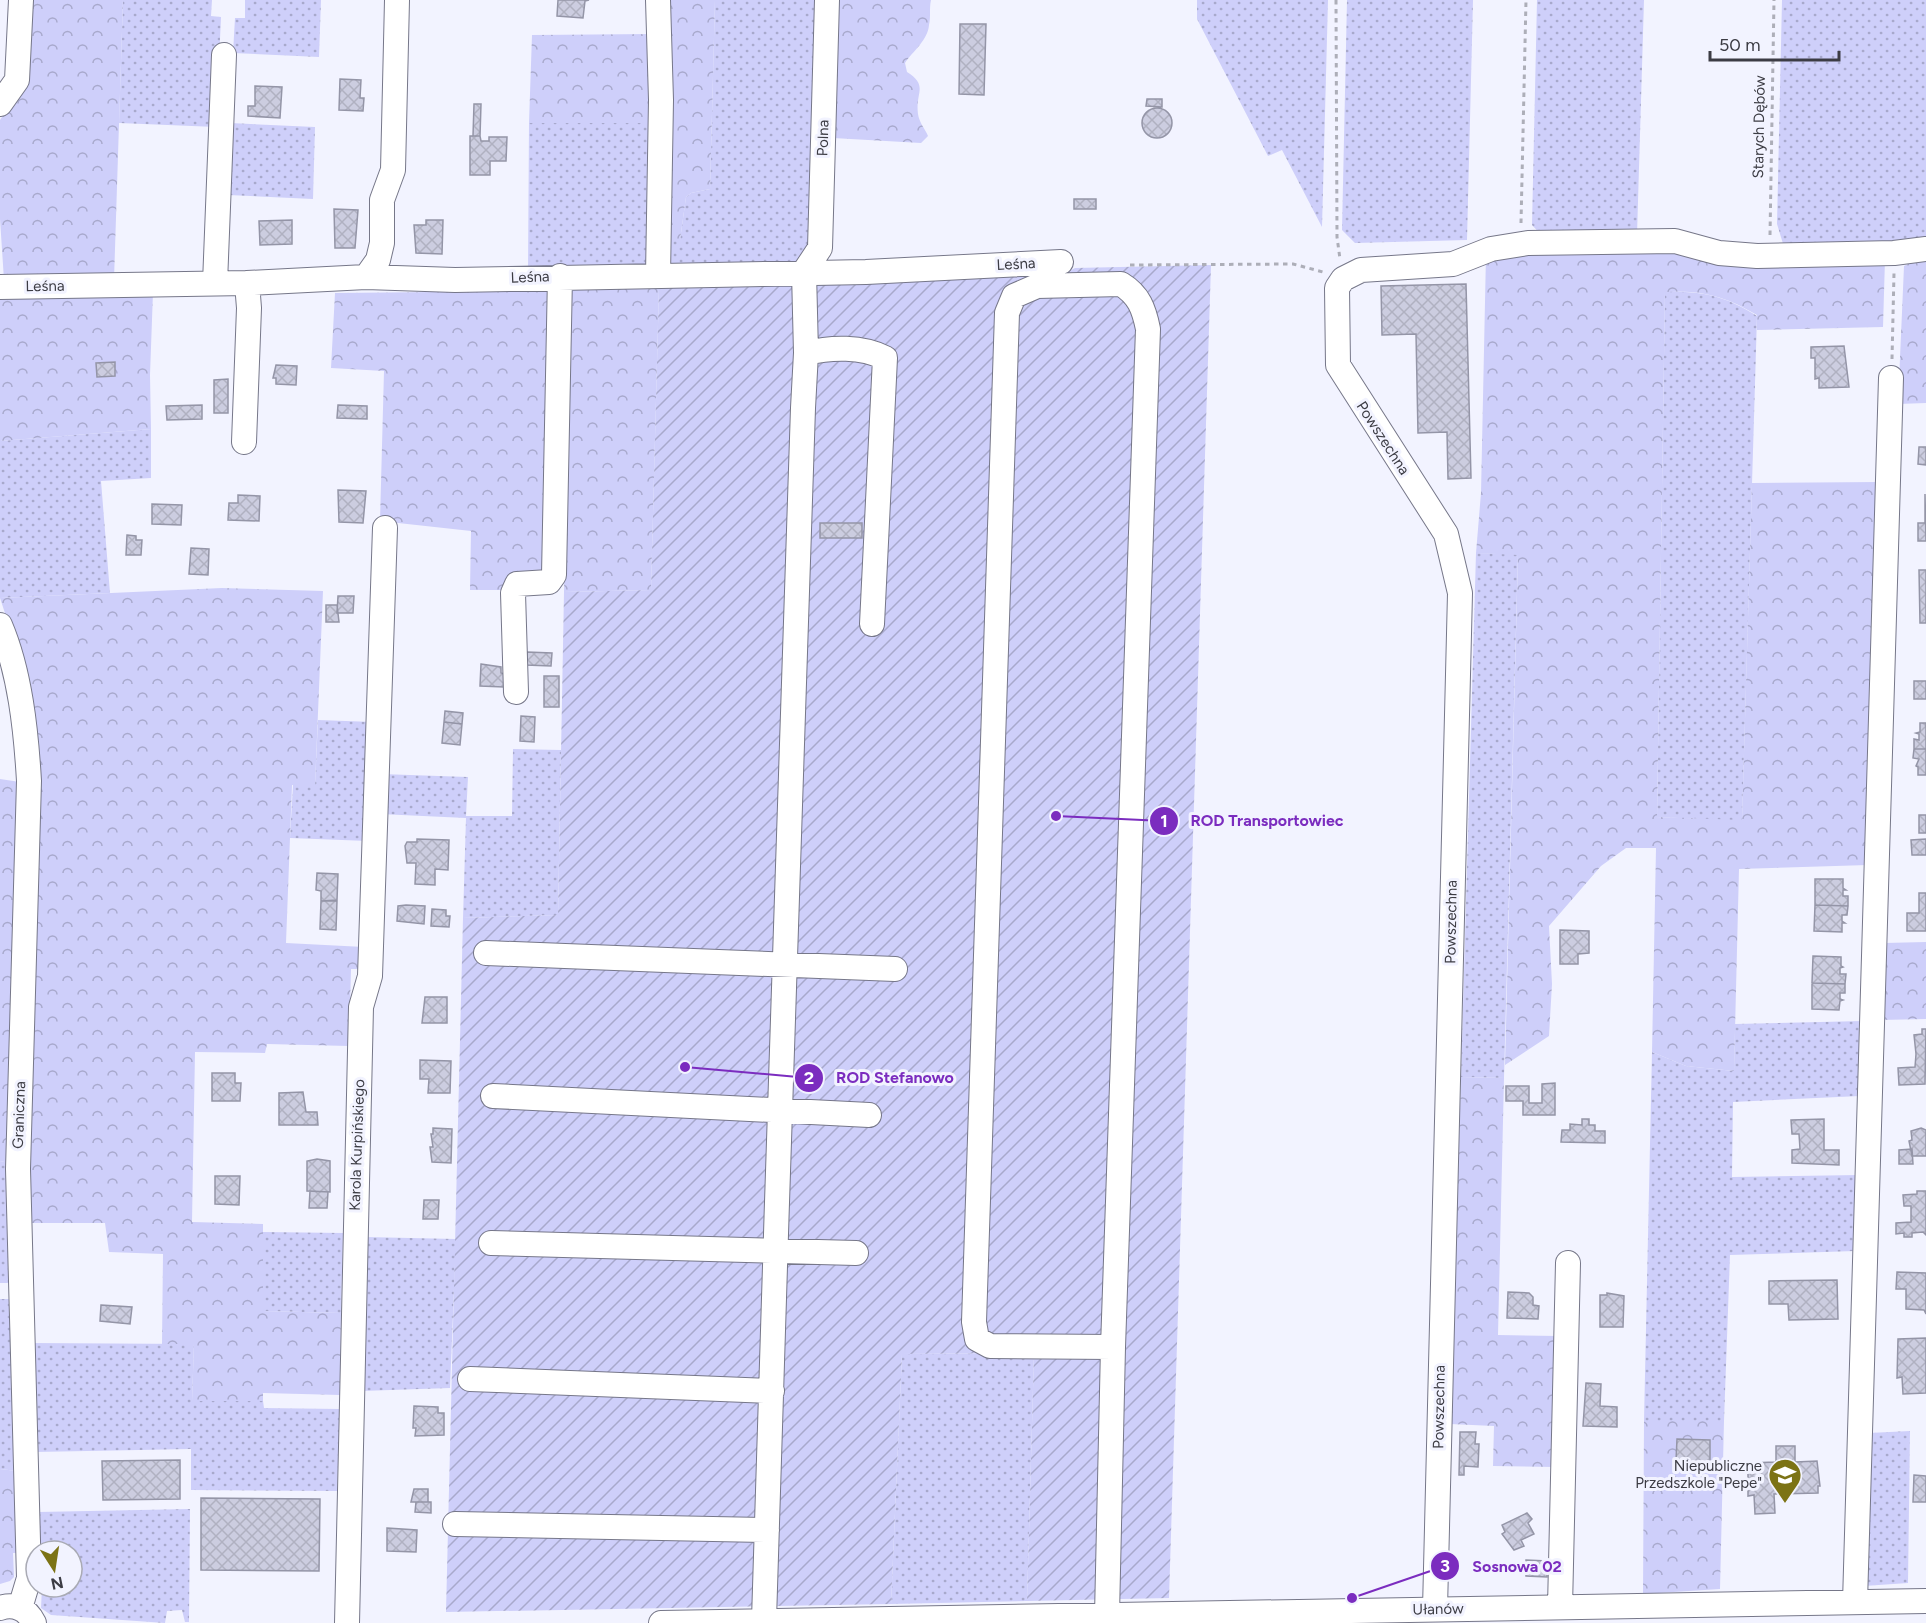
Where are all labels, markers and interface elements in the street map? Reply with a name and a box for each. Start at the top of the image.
scale bar [1710,24,1839,62]
text: 50 m [1719,34,1761,56]
street label: Starych Dębów [1749,75,1769,179]
street label: Polna [813,119,833,157]
street label: Leśna [996,254,1036,274]
street label: Leśna [510,267,550,287]
street label: Leśna [25,277,65,295]
street label: Powszechna [1353,398,1413,478]
callout: ROD Transportowiec [1149,804,1356,838]
text: 1 [1160,810,1168,832]
text: ROD Transportowiec [1190,811,1344,830]
street label: Powszechna [1441,880,1461,964]
callout: ROD Stefanowo [794,1061,966,1095]
text: 2 [804,1067,814,1089]
text: ROD Stefanowo [836,1068,954,1087]
street label: Karola Kurpińskiego [346,1079,368,1211]
street label: Graniczna [9,1081,29,1149]
street label: Powszechna [1429,1365,1449,1449]
place label: Niepubliczne Przedszkole "Pepe" [1635,1457,1762,1492]
school or university icon: Niepubliczne Przedszkole "Pepe" [1767,1457,1803,1504]
north arrow [24,1539,84,1599]
callout: Sosnowa 02 [1430,1549,1574,1583]
text: 3 [1440,1555,1450,1577]
text: Sosnowa 02 [1472,1557,1562,1576]
text: N [49,1573,65,1594]
street label: Ułanów [1412,1600,1464,1618]

